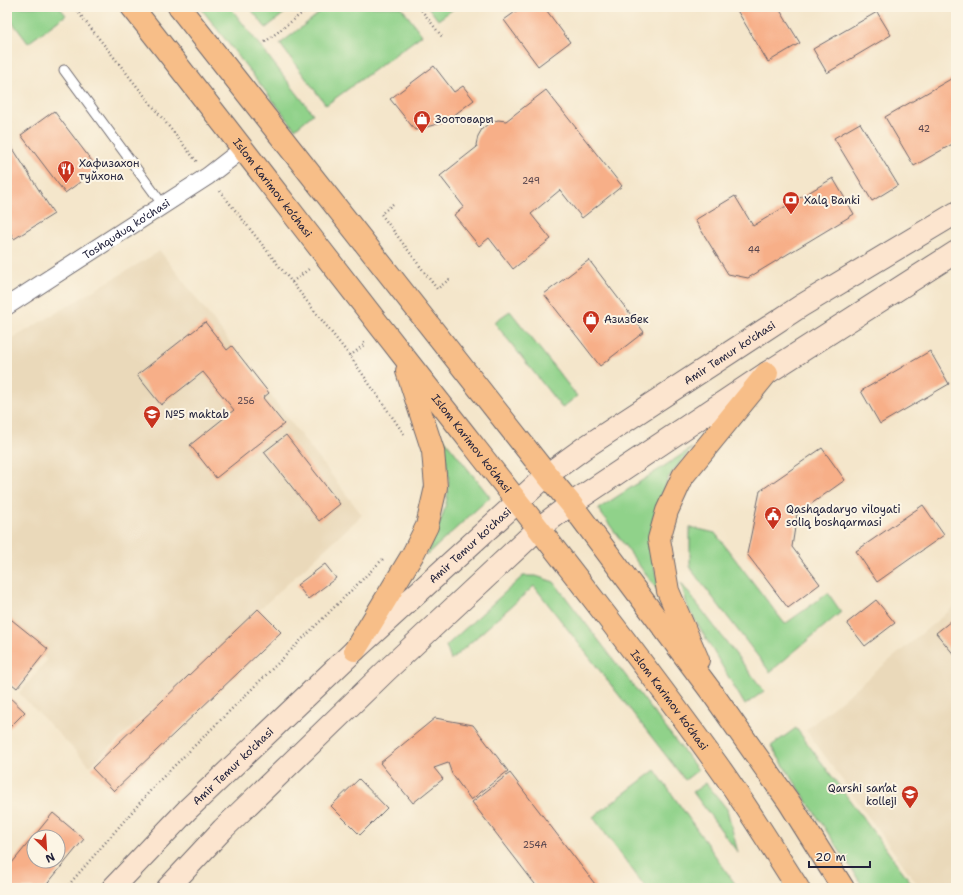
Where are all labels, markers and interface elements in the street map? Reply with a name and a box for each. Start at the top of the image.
shop icon: Зоотовары [412,109,432,134]
place label: Зоотовары [435,112,493,127]
house number: 42 [918,123,930,135]
street label: Islom Karimov ko‘chasi [229,135,315,241]
place label: Хафизахон туйхона [79,156,139,184]
restaurant icon: Хафизахон туйхона [56,159,76,184]
house number: 249 [522,175,540,187]
bank icon: Xalq Banki [781,190,801,215]
place label: Xalq Banki [804,193,860,208]
street label: Toshquduq ko'chasi [80,196,173,263]
house number: 44 [748,244,760,256]
shop icon: Азизбек [581,309,601,334]
place label: Азизбек [604,312,649,327]
street label: Amir Temur ko'chasi [681,318,778,389]
street label: Islom Karimov ko‘chasi [428,391,515,496]
house number: 256 [237,395,255,407]
school or university icon: №5 maktab [142,404,162,429]
place label: №5 maktab [165,407,229,422]
place label: Qashqadaryo viloyati soliq boshqarmasi [786,502,901,530]
street label: Amir Temur ko'chasi [426,504,515,587]
public building icon: Qashqadaryo viloyati soliq boshqarmasi [763,505,783,530]
street label: Islom Karimov ko‘chasi [627,647,711,754]
street label: Amir Temur ko'chasi [190,724,277,809]
place label: Qarshi san’at kolleji [828,781,897,809]
school or university icon: Qarshi san’at kolleji [900,784,920,809]
north arrow [26,829,66,869]
house number: 254A [523,839,548,851]
scale bar [809,843,870,869]
text: N [43,849,57,866]
text: 20 m [815,849,846,865]

